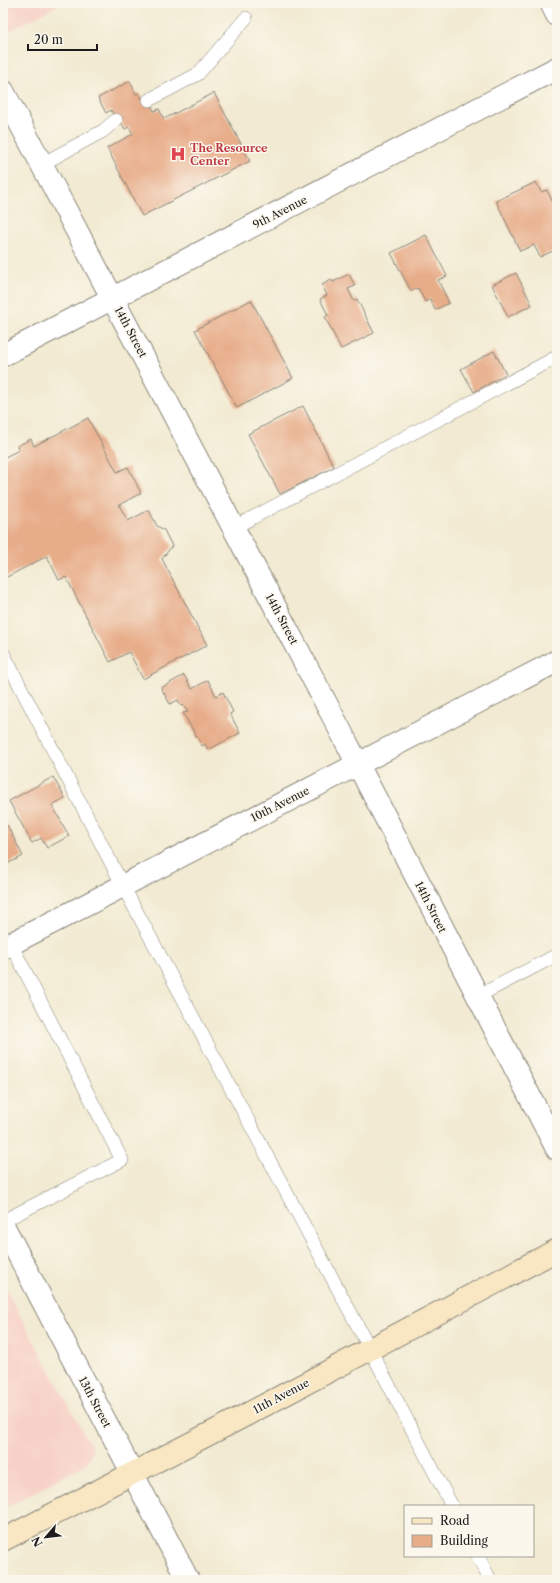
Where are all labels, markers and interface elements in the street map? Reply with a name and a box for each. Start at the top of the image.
scale bar [28,26,97,52]
text: 20 m [34,32,63,47]
place label: The Resource Center [190,141,268,168]
hospital icon: The Resource Center [169,145,187,163]
street label: 9th Avenue [251,192,309,232]
street label: 14th Street [112,304,150,360]
street label: 14th Street [263,591,301,647]
street label: 10th Avenue [248,783,312,825]
street label: 14th Street [412,879,450,935]
street label: 13th Street [76,1374,114,1430]
street label: 11th Avenue [251,1375,311,1417]
legend [404,1505,534,1557]
text: Road [440,1513,470,1528]
north arrow [26,1517,66,1557]
text: Building [440,1533,488,1548]
text: N [29,1534,46,1549]

